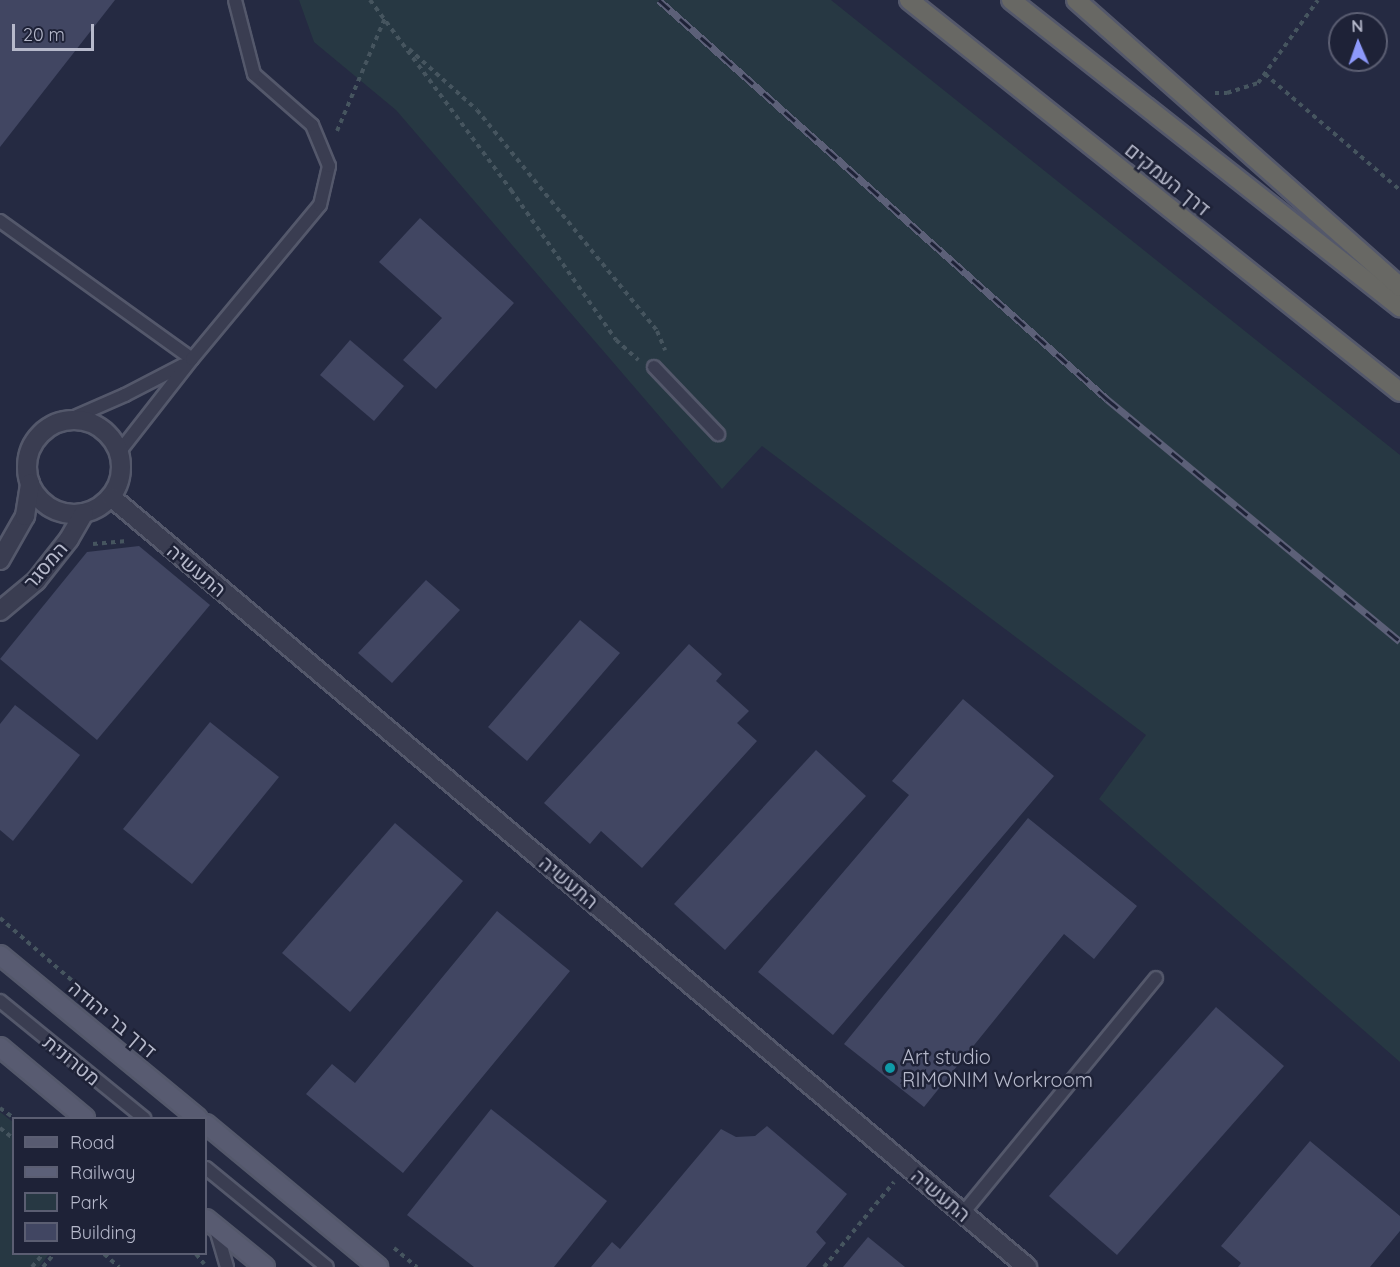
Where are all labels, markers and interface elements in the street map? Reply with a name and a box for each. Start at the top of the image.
scale bar [15,12,98,50]
north arrow [1328,12,1388,72]
text: N [1351,16,1364,36]
text: 20 m [23,23,65,46]
street label: דרך העמקים [1121,137,1215,221]
street label: המסגר [18,536,72,594]
street label: התעשיה [163,538,231,602]
street label: התעשיה [535,850,603,914]
street label: דרך בר יהודה [64,975,162,1063]
street label: מטרונית [39,1030,105,1090]
place label: Art studio RIMONIM Workroom [902,1044,1093,1091]
marker: Art studio RIMONIM Workroom [883,1061,897,1075]
legend [12,1117,207,1255]
text: Road [70,1131,115,1154]
text: Railway [70,1161,136,1184]
street label: התעשיה [907,1163,975,1227]
text: Park [70,1191,108,1214]
text: Building [70,1221,136,1244]

